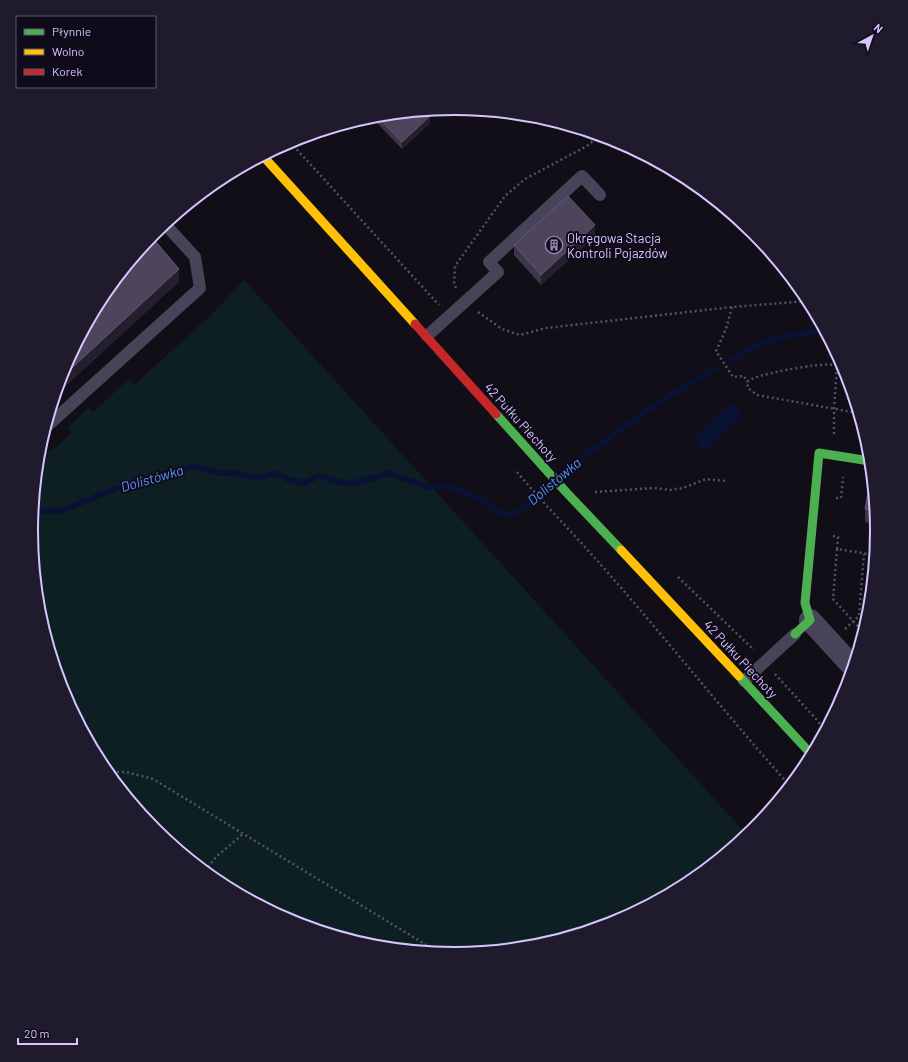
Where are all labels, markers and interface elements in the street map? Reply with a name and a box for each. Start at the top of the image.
legend [16,16,156,88]
north arrow [852,16,892,56]
text: N [872,21,886,35]
text: Płynnie [52,24,91,38]
text: Wolno [52,44,84,58]
text: Korek [52,64,82,78]
place label: Okręgowa Stacja Kontroli Pojazdów [567,230,668,261]
building icon: Okręgowa Stacja Kontroli Pojazdów [544,235,564,255]
street label: 42 Pułku Piechoty [481,379,561,465]
water label: Dolistówka [524,454,584,508]
water label: Dolistówka [119,461,185,495]
street label: 42 Pułku Piechoty [701,617,781,701]
scale bar [18,1020,77,1046]
text: 20 m [24,1026,50,1040]

